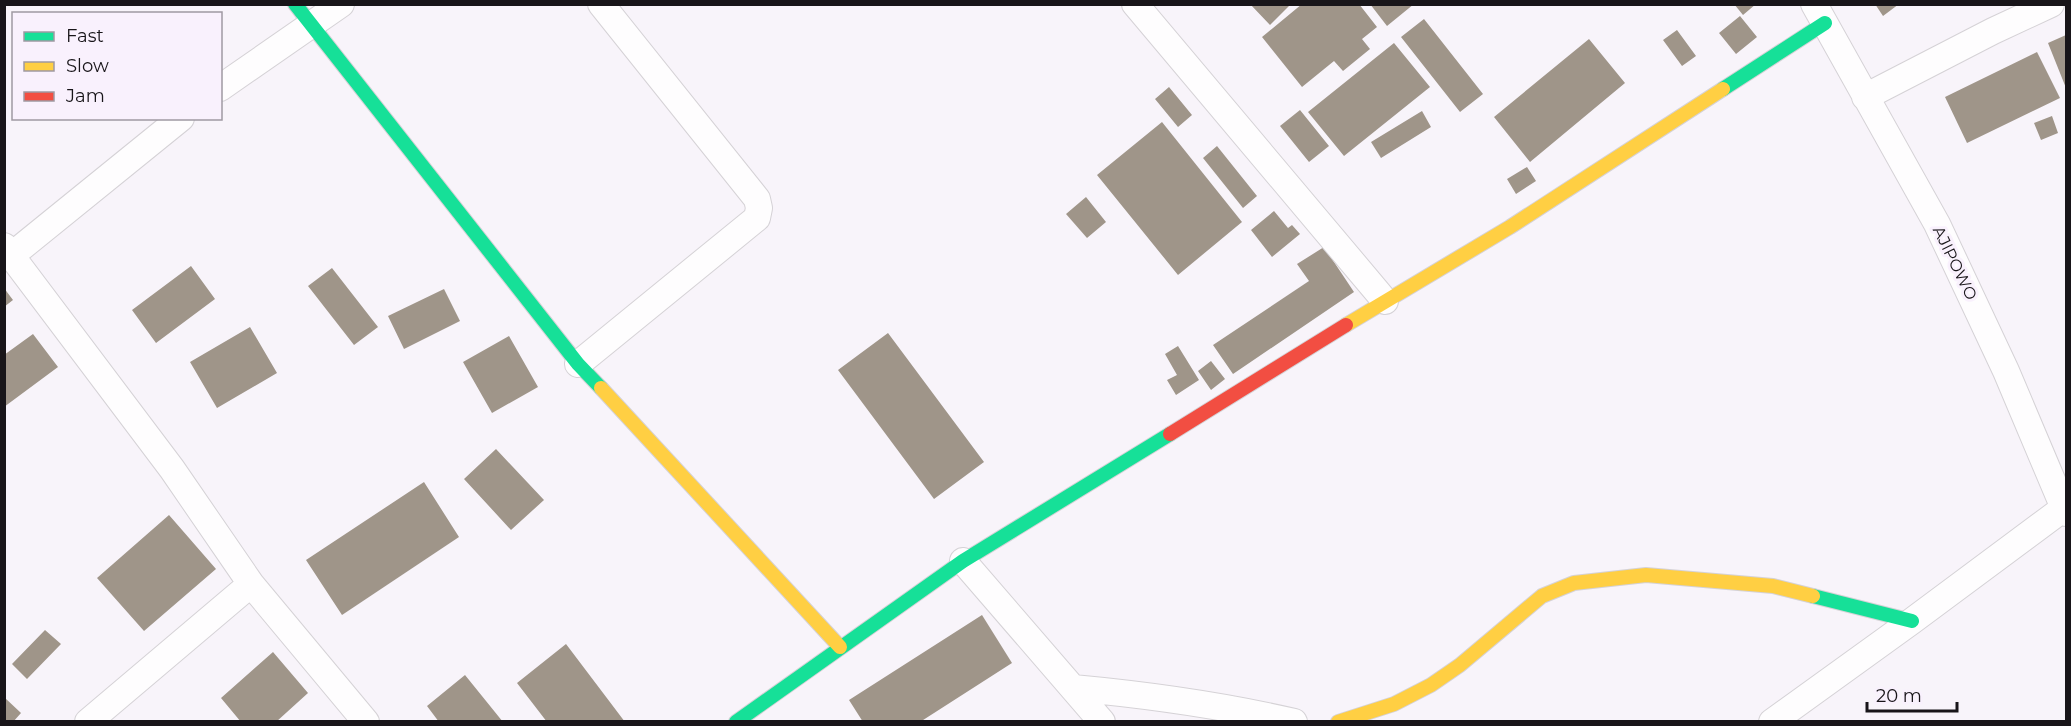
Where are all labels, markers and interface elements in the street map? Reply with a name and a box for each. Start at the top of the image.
legend [12,12,222,120]
text: Fast [66,25,104,47]
text: Slow [66,55,109,77]
text: Jam [65,85,105,107]
street label: AJIPOWO [1929,223,1981,303]
scale bar [1867,675,1957,713]
text: 20 m [1876,685,1922,707]

